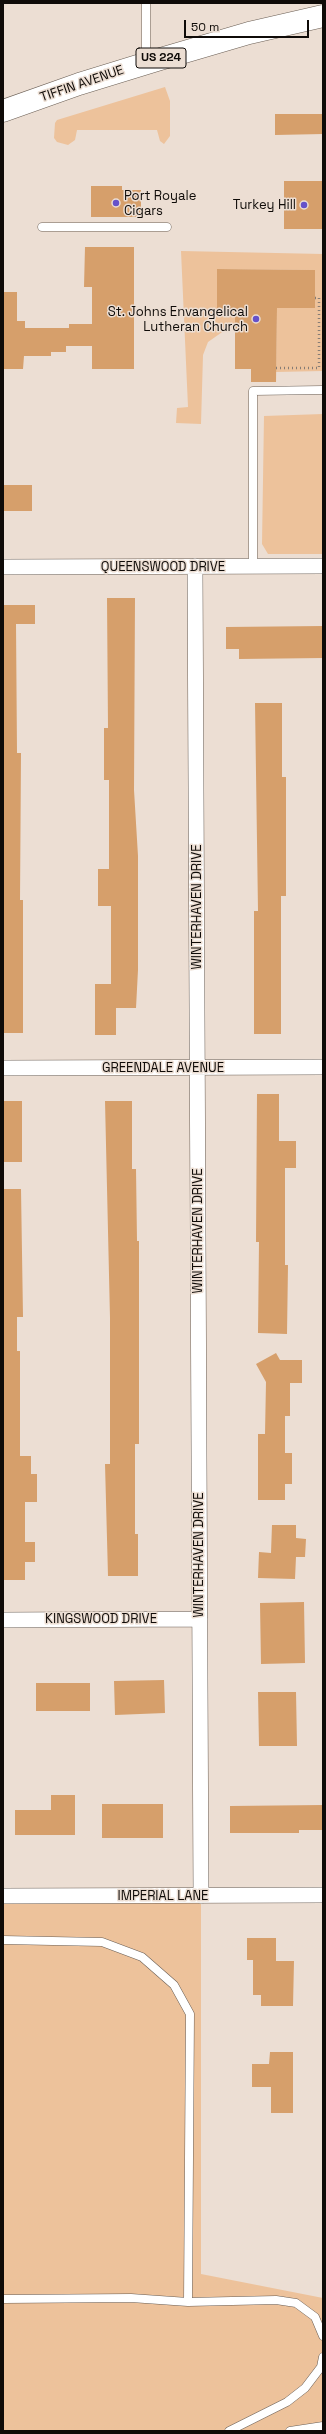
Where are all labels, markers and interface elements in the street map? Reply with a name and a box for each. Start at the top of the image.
scale bar [186,12,311,38]
text: 50 m [191,19,219,35]
road number: US 224 [136,48,186,68]
street label: TIFFIN AVENUE [38,62,126,106]
place label: Port Royale Cigars [124,188,196,219]
place label: Turkey Hill [233,197,296,213]
marker: Port Royale Cigars [111,198,121,208]
marker: Turkey Hill [299,200,309,210]
place label: St. Johns Envangelical Lutheran Church [108,304,248,335]
marker: St. Johns Envangelical Lutheran Church [251,314,261,324]
street label: QUEENSWOOD DRIVE [101,559,225,575]
street label: WINTERHAVEN DRIVE [189,844,205,970]
street label: GREENDALE AVENUE [102,1060,224,1076]
street label: WINTERHAVEN DRIVE [190,1168,206,1294]
street label: WINTERHAVEN DRIVE [191,1492,207,1618]
street label: KINGSWOOD DRIVE [45,1611,157,1627]
street label: IMPERIAL LANE [118,1888,208,1904]

